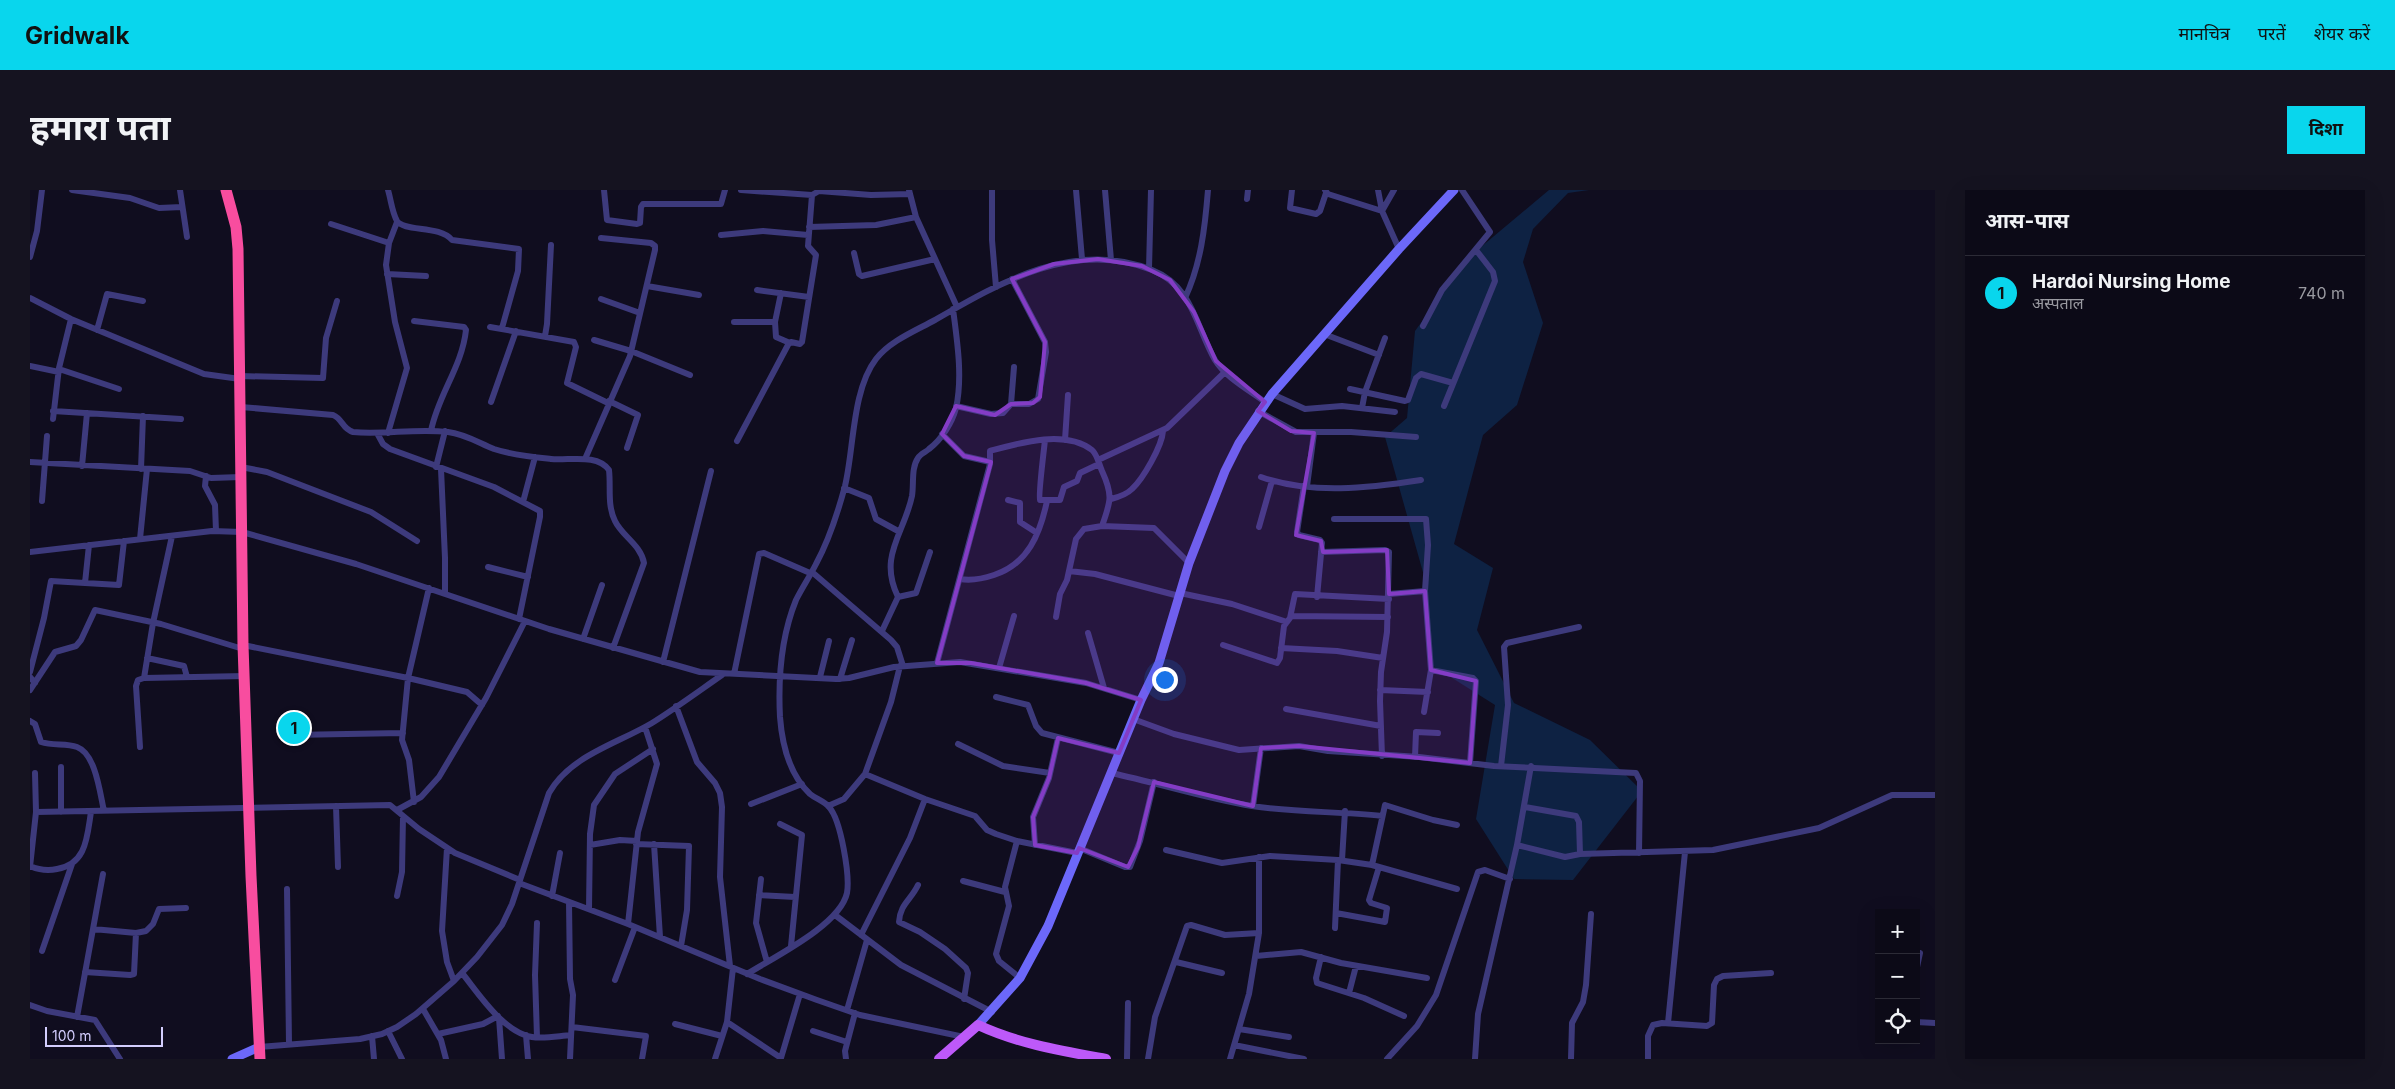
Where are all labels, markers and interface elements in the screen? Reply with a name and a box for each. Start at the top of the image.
text: Gridwalk [25,21,129,50]
text: मानचित्र [2178,23,2230,44]
text: परतें [2258,23,2286,44]
text: शेयर करें [2314,23,2370,44]
text: हमारा पता [30,106,170,148]
button: दिशा [2287,106,2365,154]
text: आस-पास [1985,208,2069,233]
text: Hardoi Nursing Home [2032,270,2230,293]
text: 1 [1998,283,2004,303]
text: 740 m [2298,283,2345,303]
text: अस्पताल [2032,293,2084,313]
your location [1152,667,1178,693]
pin: 1 [278,709,310,747]
map controls [1875,909,1920,1044]
button: + [1875,909,1920,954]
button: − [1875,954,1920,999]
button: locate [1875,999,1920,1044]
scale bar [45,1024,162,1047]
text: 100 m [52,1027,92,1044]

